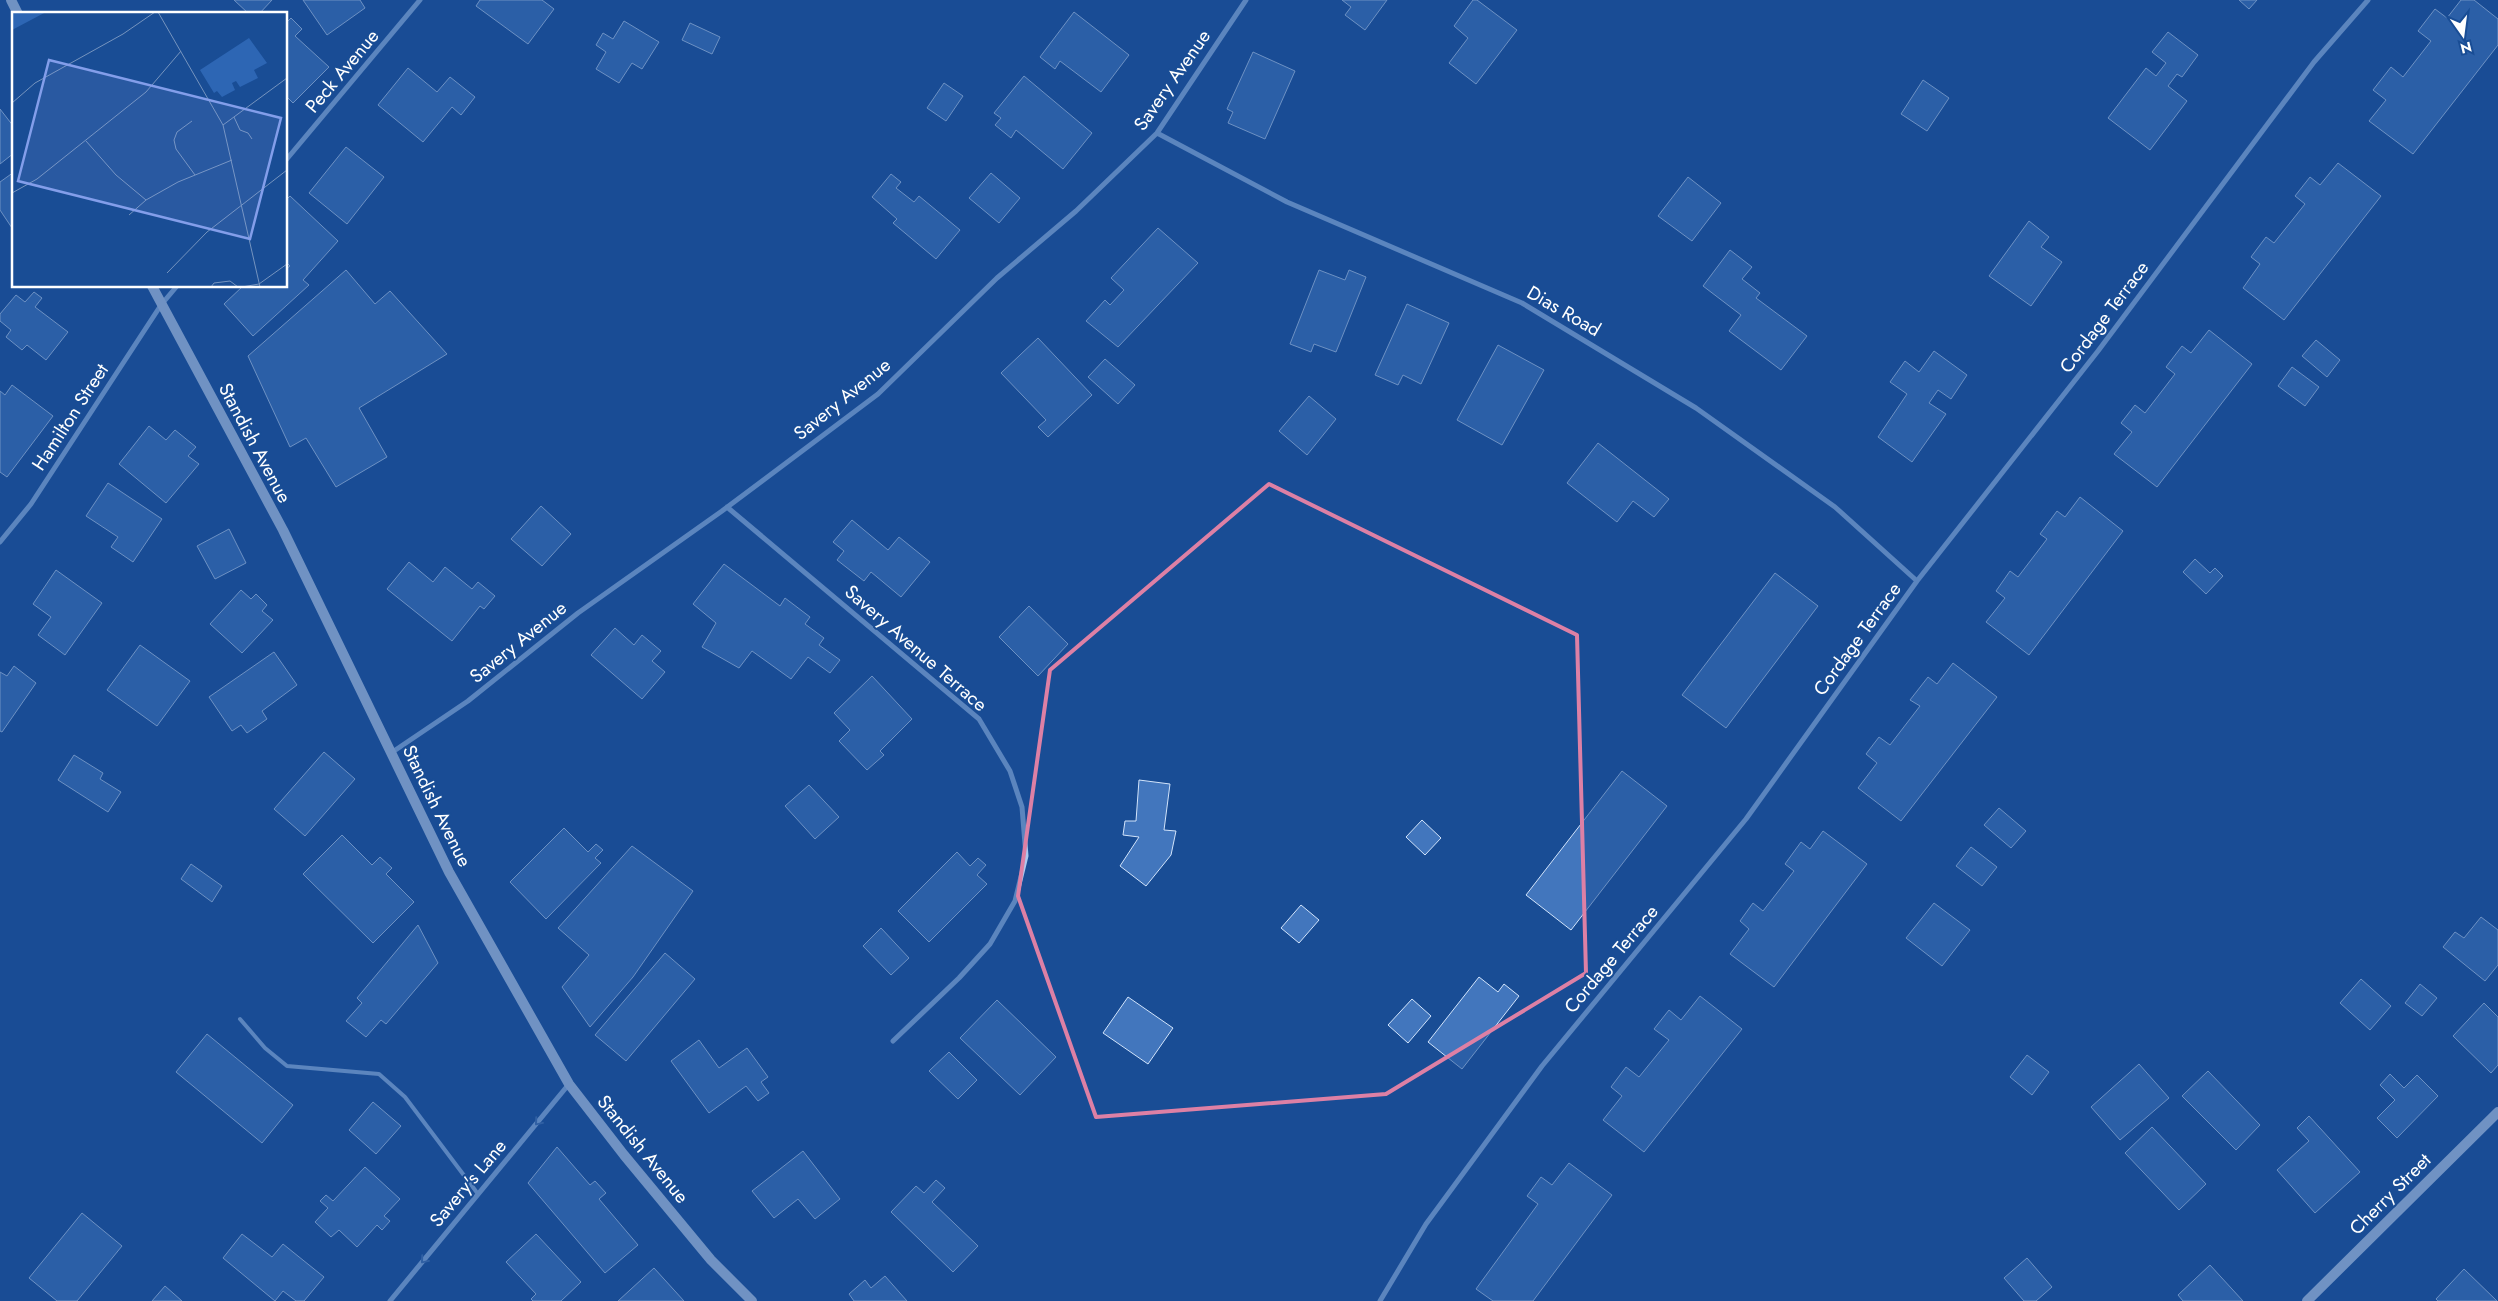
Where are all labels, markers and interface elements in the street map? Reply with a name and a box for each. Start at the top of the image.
north arrow [2438,10,2488,60]
inset map [12,12,288,288]
street label: Peck Avenue [299,23,385,119]
street label: Savery Avenue [1127,24,1217,136]
text: N [2458,37,2474,59]
street label: Cordage Terrace [2053,255,2155,379]
street label: Dias Road [1522,279,1606,343]
street label: Savery Avenue [788,351,896,447]
street label: Hamilton Street [25,358,115,476]
street label: Standish Avenue [212,378,298,508]
street label: Cordage Terrace [1807,577,1907,701]
street label: Savery Avenue Terrace [839,578,993,718]
street label: Savery Avenue [464,594,572,690]
street label: Standish Avenue [396,741,478,872]
street label: Cordage Terrace [1558,899,1665,1019]
street label: Standish Avenue [591,1089,695,1209]
one-way arrow [535,1116,544,1125]
street label: Savery's Lane [423,1133,513,1233]
street label: Cherry Street [2343,1147,2437,1241]
one-way arrow [420,1255,429,1264]

